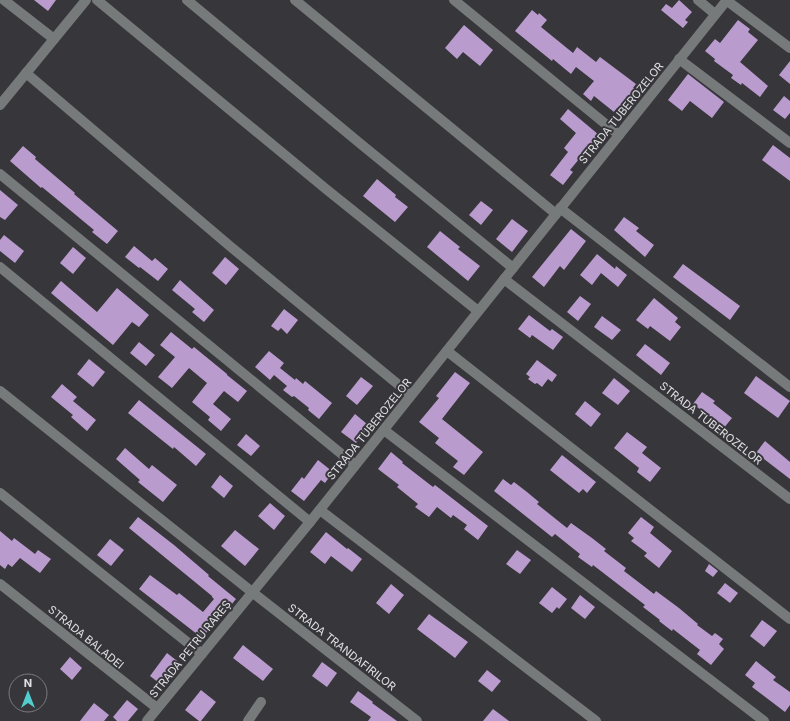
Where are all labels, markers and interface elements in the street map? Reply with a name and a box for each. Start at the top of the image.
street label: STRADA TUBEROZELOR [576,59,666,167]
street label: STRADA TUBEROZELOR [324,375,414,483]
street label: STRADA TUBEROZELOR [657,379,765,467]
street label: STRADA PETRU RAREȘ [146,597,234,701]
street label: STRADA TRANDAFIRILOR [285,600,399,694]
street label: STRADA BALADEI [45,602,127,672]
north arrow [8,673,48,713]
text: N [24,676,32,690]

